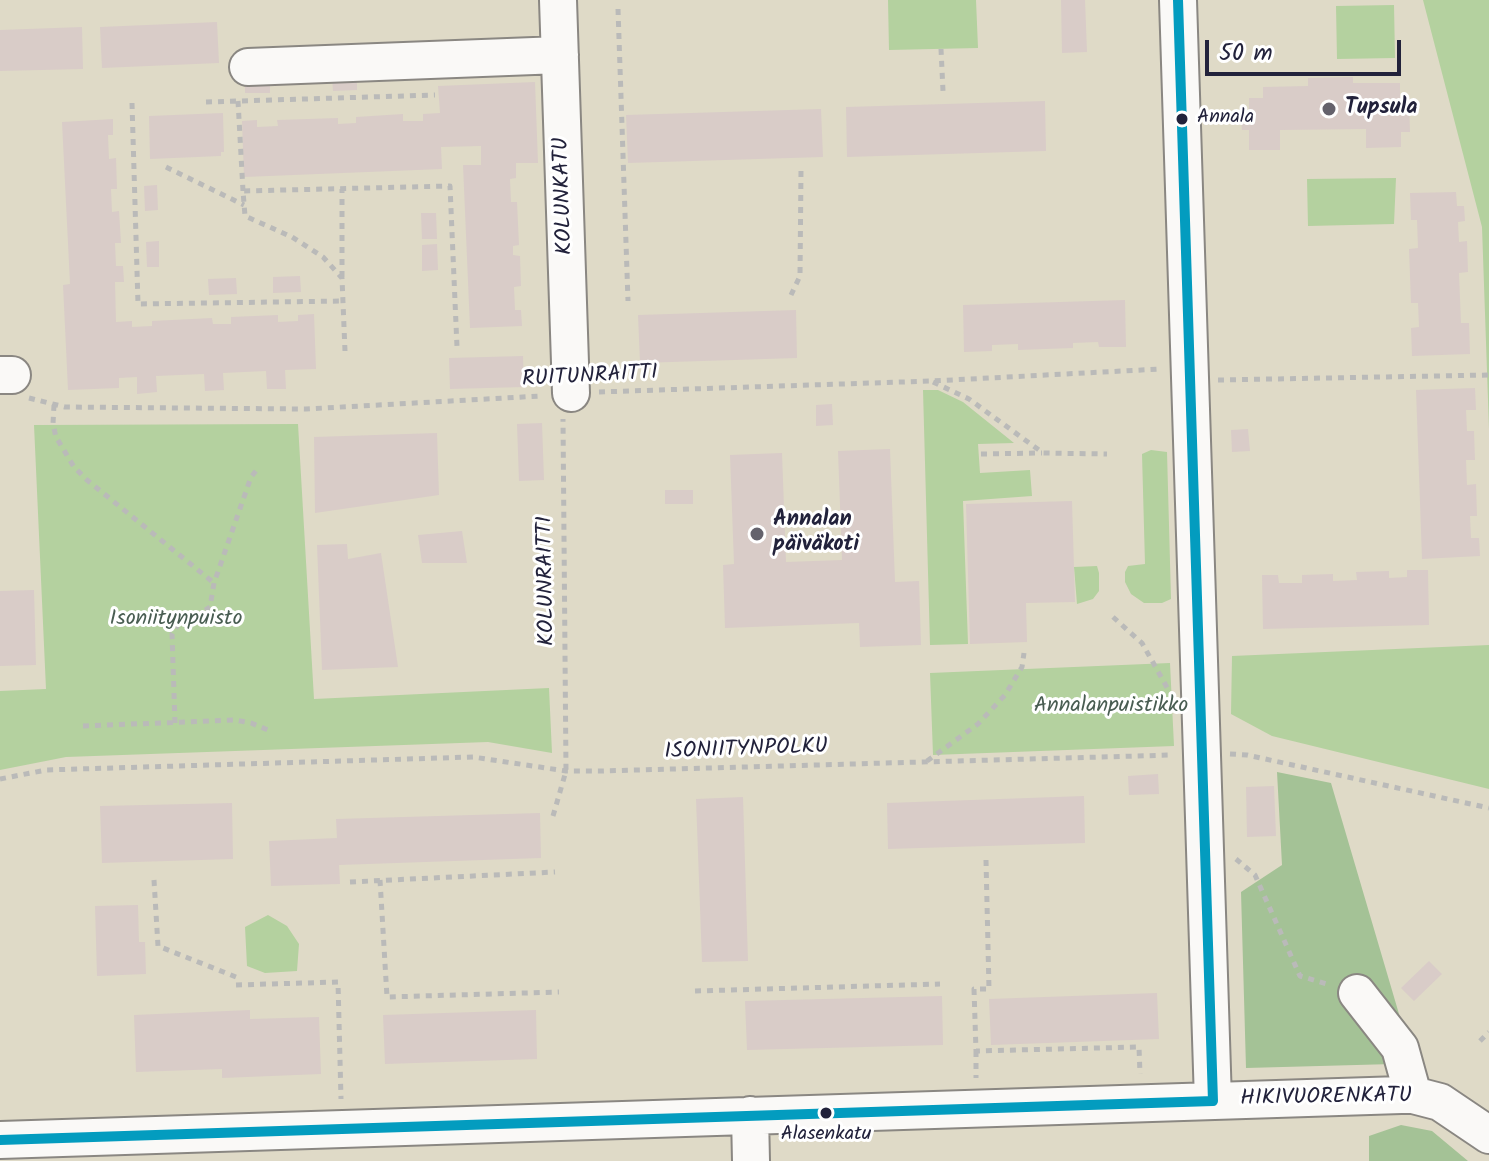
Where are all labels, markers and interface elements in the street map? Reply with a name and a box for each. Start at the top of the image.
scale bar [1209,24,1405,74]
text: 50 m [1219,34,1273,73]
place label: Tupsula [1345,96,1418,122]
marker: Tupsula [1320,100,1338,118]
place label: Annala [1197,107,1254,131]
marker: Annala [1174,111,1190,127]
street label: KOLUNKATU [550,137,580,255]
street label: RUITUNRAITTI [521,361,659,395]
place label: Annalan päiväkoti [773,508,859,560]
street label: KOLUNRAITTI [534,516,562,646]
marker: Annalan päiväkoti [748,525,766,543]
park label: Isoniitynpuisto [109,607,243,633]
park label: Annalanpuistikko [1034,694,1188,720]
street label: ISONIITYNPOLKU [664,735,828,767]
street label: HIKIVUORENKATU [1240,1084,1412,1114]
marker: Alasenkatu [818,1105,834,1121]
place label: Alasenkatu [781,1124,871,1148]

